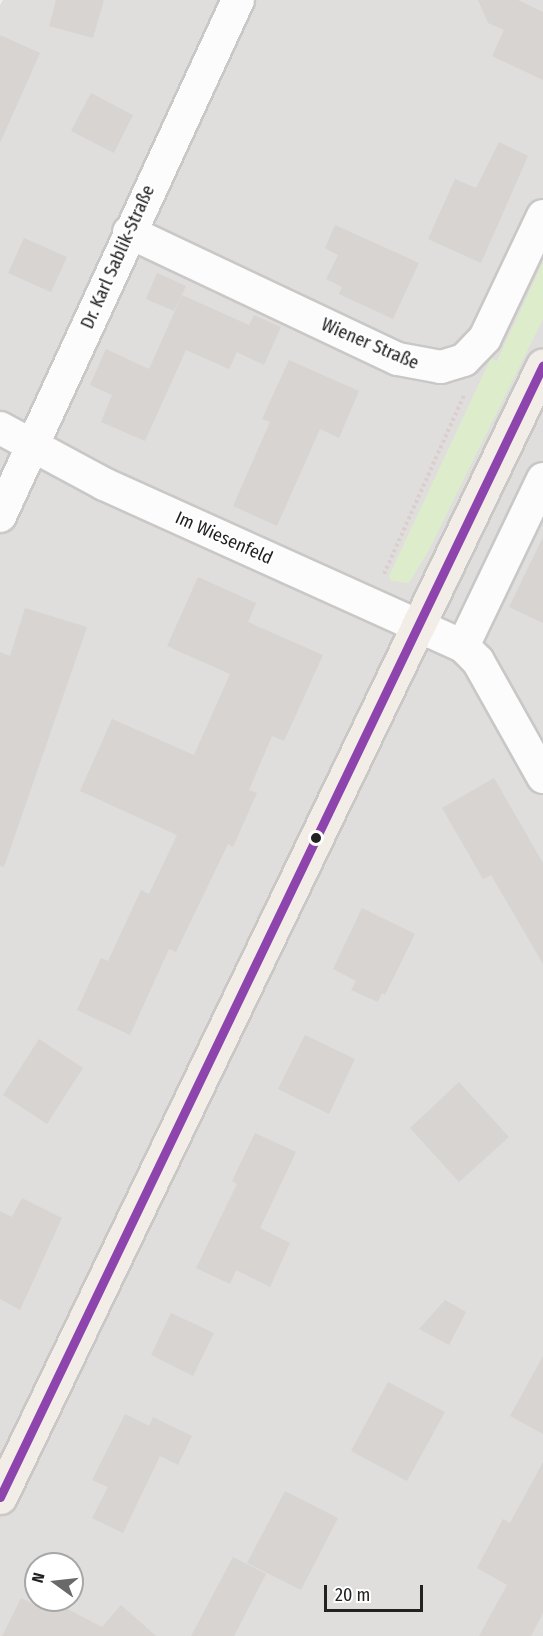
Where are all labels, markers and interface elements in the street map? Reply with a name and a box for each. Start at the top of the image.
street label: Dr. Karl Sablik-Straße [77,182,159,332]
street label: Wiener Straße [318,314,422,374]
street label: Im Wiesenfeld [172,507,276,569]
unlabelled marker [310,832,322,844]
north arrow [24,1552,84,1612]
text: N [28,1571,48,1585]
scale bar [327,1573,426,1611]
text: 20 m [335,1584,370,1606]

